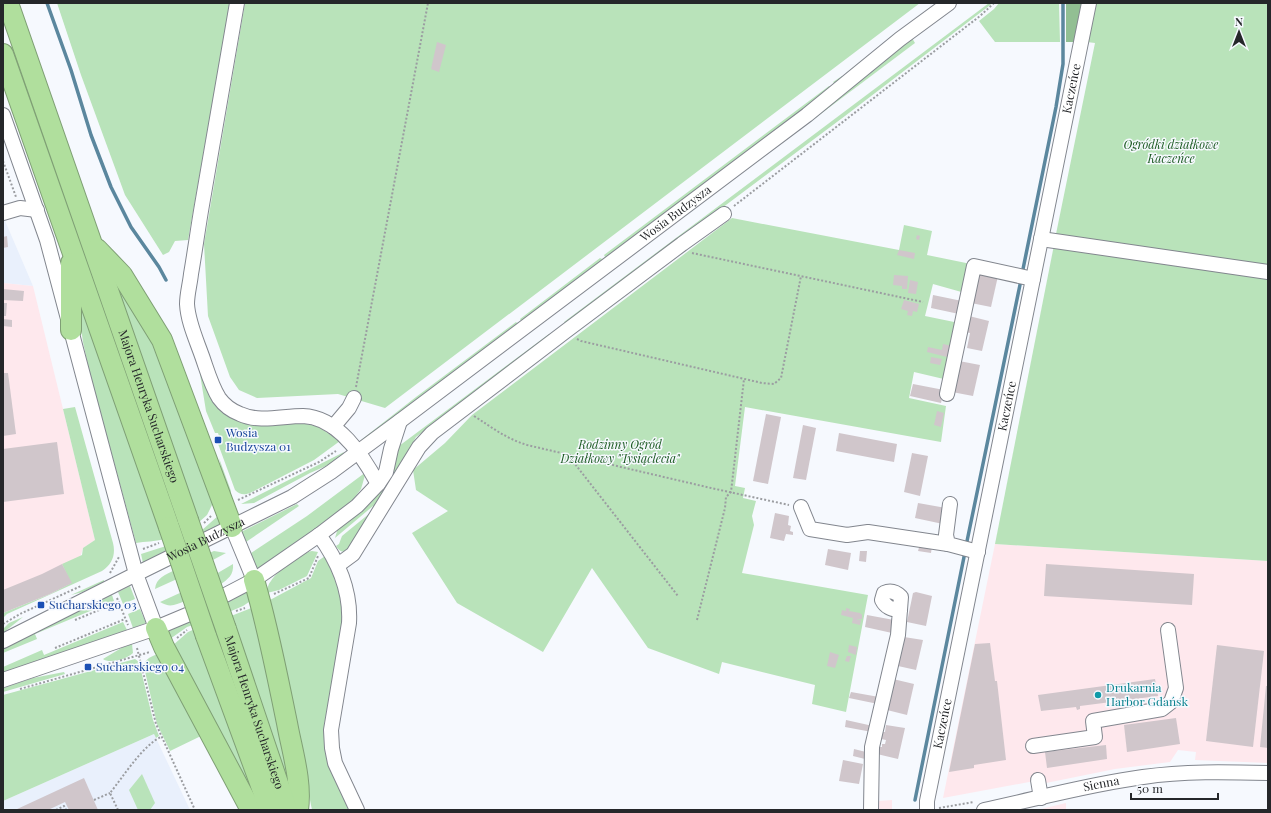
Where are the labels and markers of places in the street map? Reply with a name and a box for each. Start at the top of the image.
place label: Wosia Budzysza 01 [225,424,291,454]
marker: Wosia Budzysza 01 [213,435,223,445]
place label: Sucharskiego 03 [49,596,137,612]
marker: Sucharskiego 03 [36,600,46,610]
place label: Sucharskiego 04 [96,658,184,674]
marker: Sucharskiego 04 [83,662,93,672]
place label: Drukarnia Harbor Gdańsk [1106,679,1188,709]
marker: Drukarnia Harbor Gdańsk [1093,690,1103,700]

